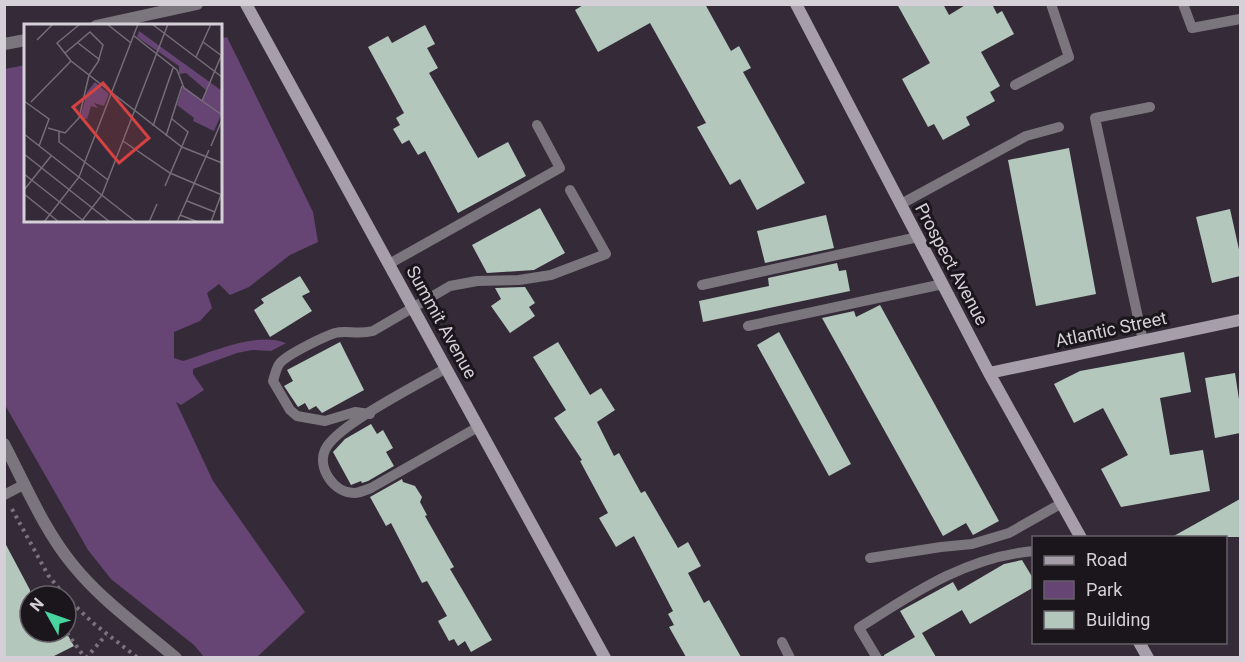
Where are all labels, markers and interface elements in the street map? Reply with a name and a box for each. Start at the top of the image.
inset map [24,24,222,222]
street label: Prospect Avenue [911,199,993,329]
street label: Summit Avenue [402,262,482,382]
street label: Atlantic Street [1053,307,1169,351]
legend [1032,536,1227,644]
text: Road [1086,549,1127,570]
text: Park [1086,579,1123,600]
north arrow [18,584,78,644]
text: N [26,594,48,615]
text: Building [1086,609,1150,630]

